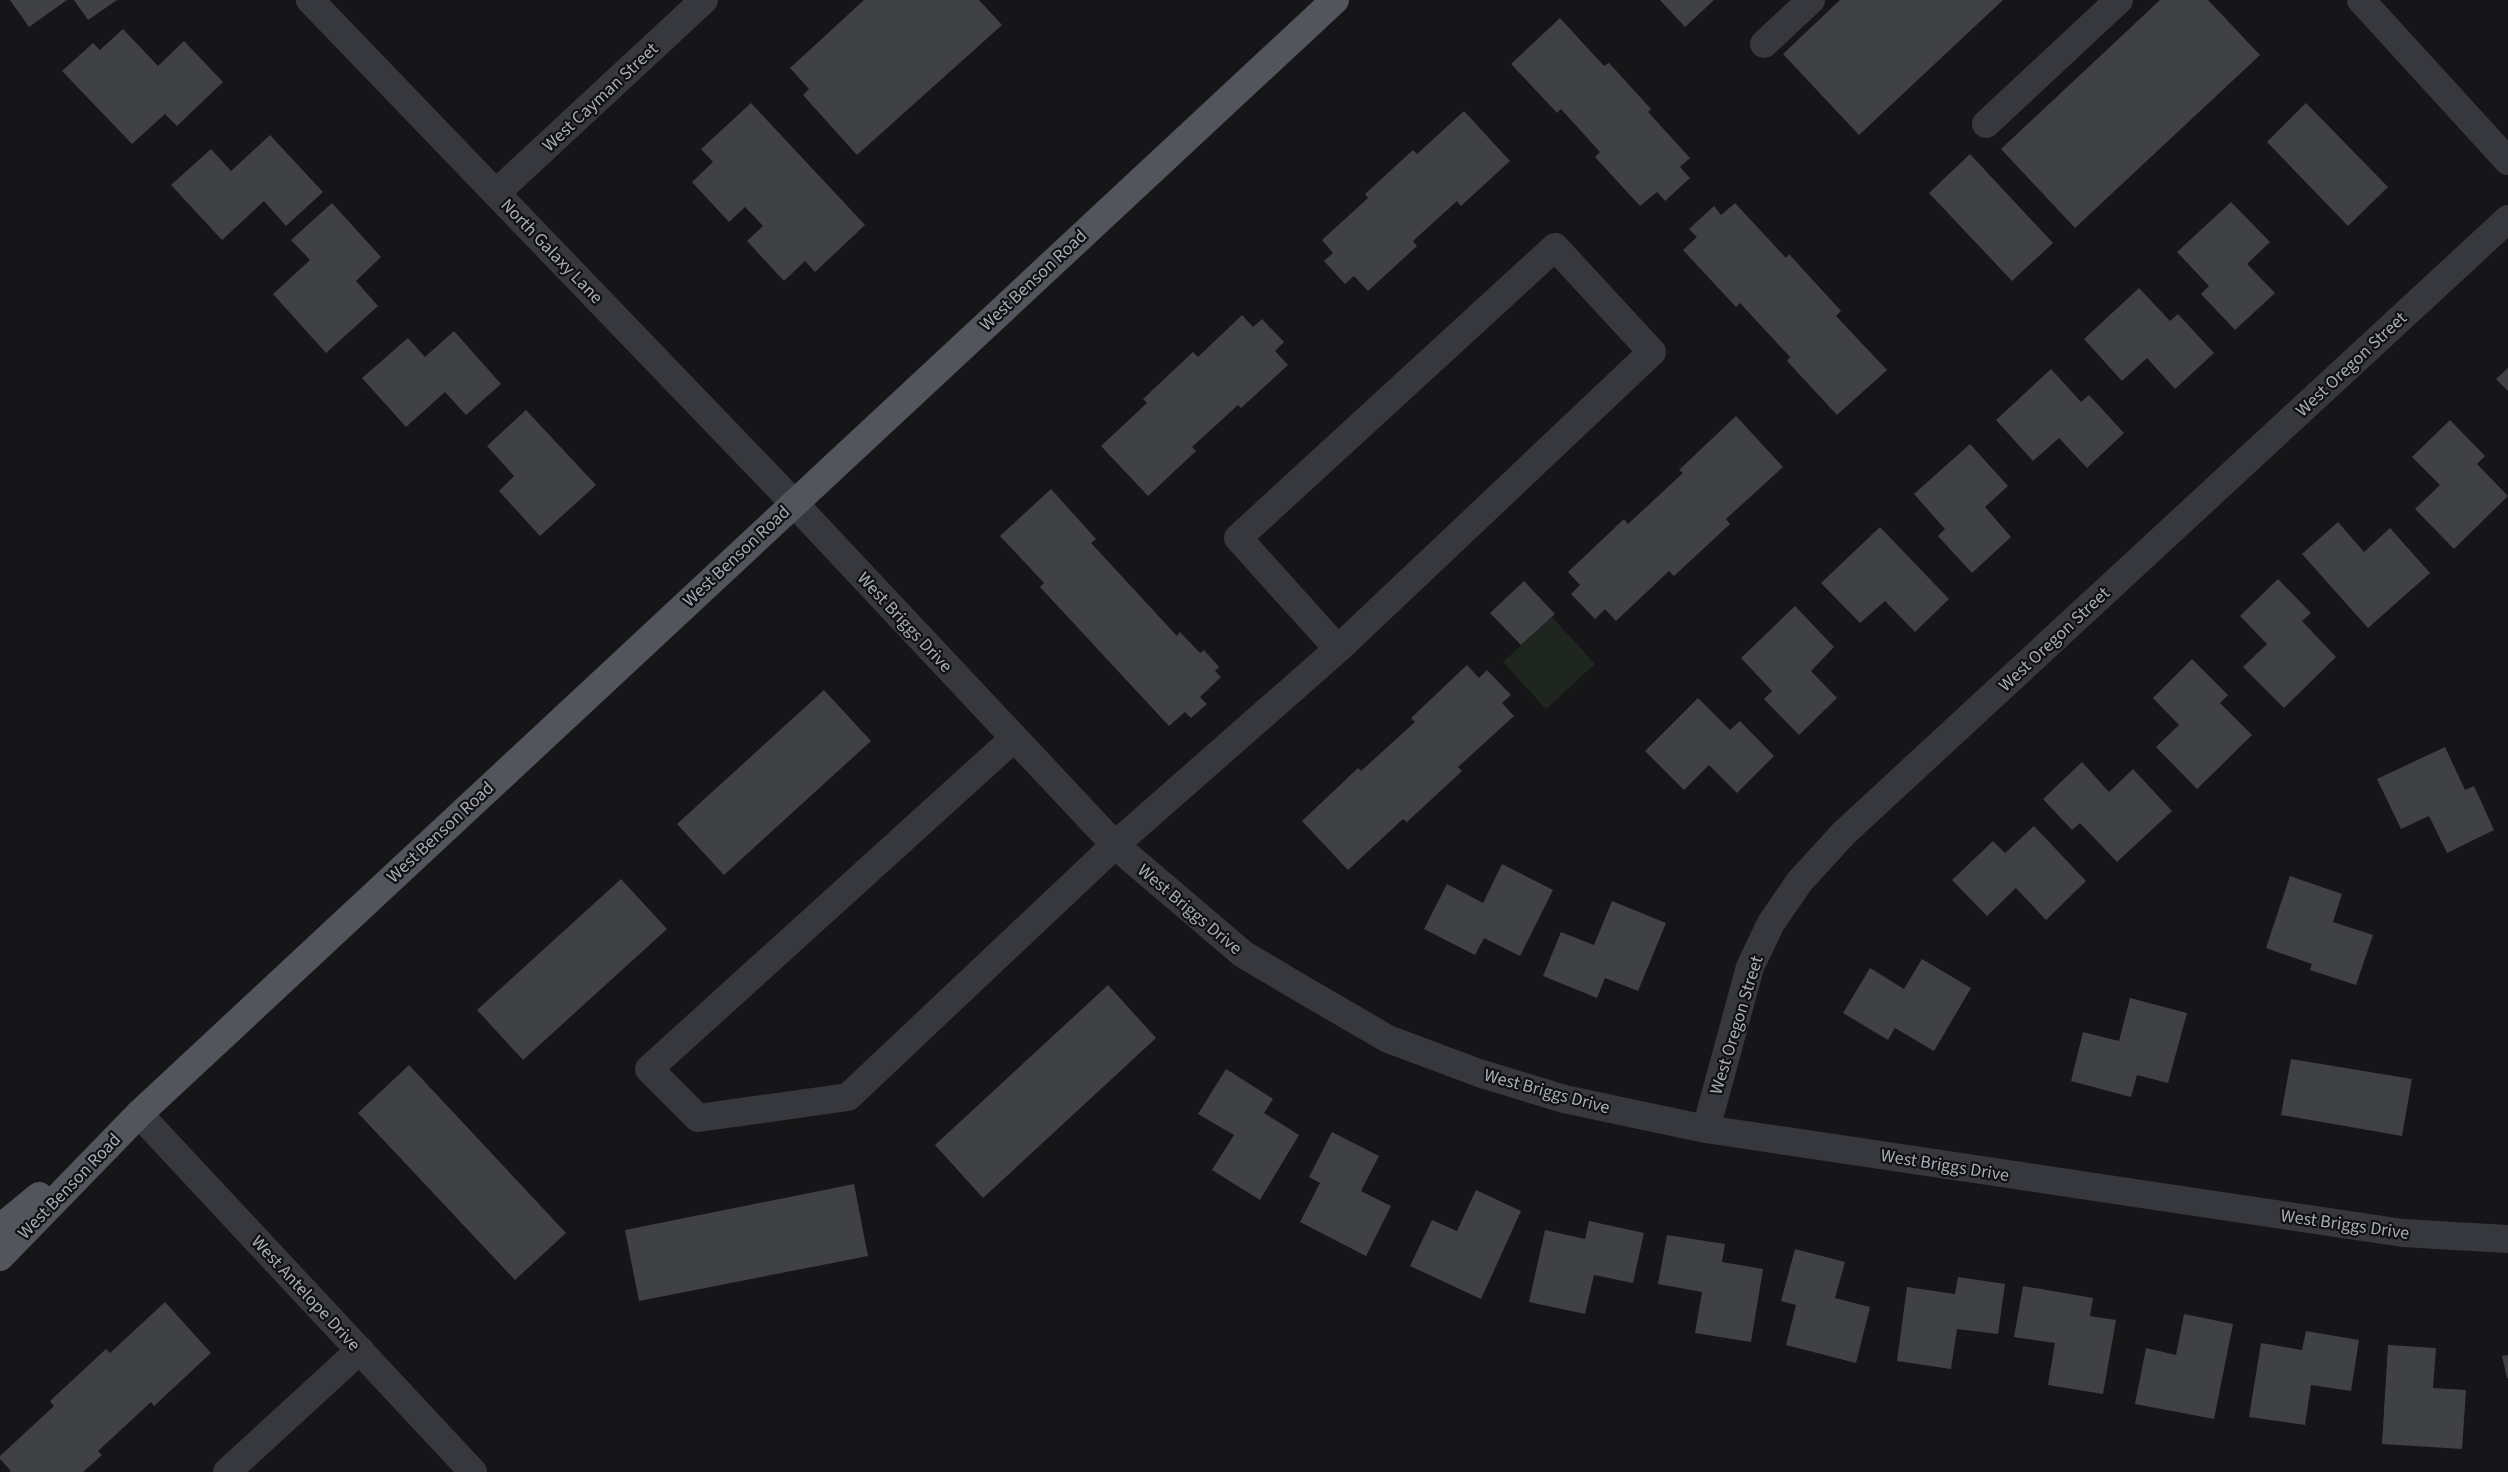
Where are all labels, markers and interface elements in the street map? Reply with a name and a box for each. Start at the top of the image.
street label: West Cayman Street [537,37,664,158]
street label: North Galaxy Lane [495,193,608,310]
street label: West Benson Road [974,224,1093,337]
street label: West Oregon Street [2290,306,2412,423]
street label: West Benson Road [677,500,796,613]
street label: West Briggs Drive [851,566,958,678]
street label: West Oregon Street [1993,581,2115,698]
street label: West Benson Road [381,776,500,889]
street label: West Briggs Drive [1132,858,1247,961]
street label: West Oregon Street [1703,953,1769,1098]
street label: West Briggs Drive [1481,1063,1613,1120]
street label: West Benson Road [12,1128,127,1245]
street label: West Briggs Drive [1879,1143,2011,1188]
street label: West Briggs Drive [2279,1203,2411,1246]
street label: West Antelope Drive [245,1230,366,1357]

